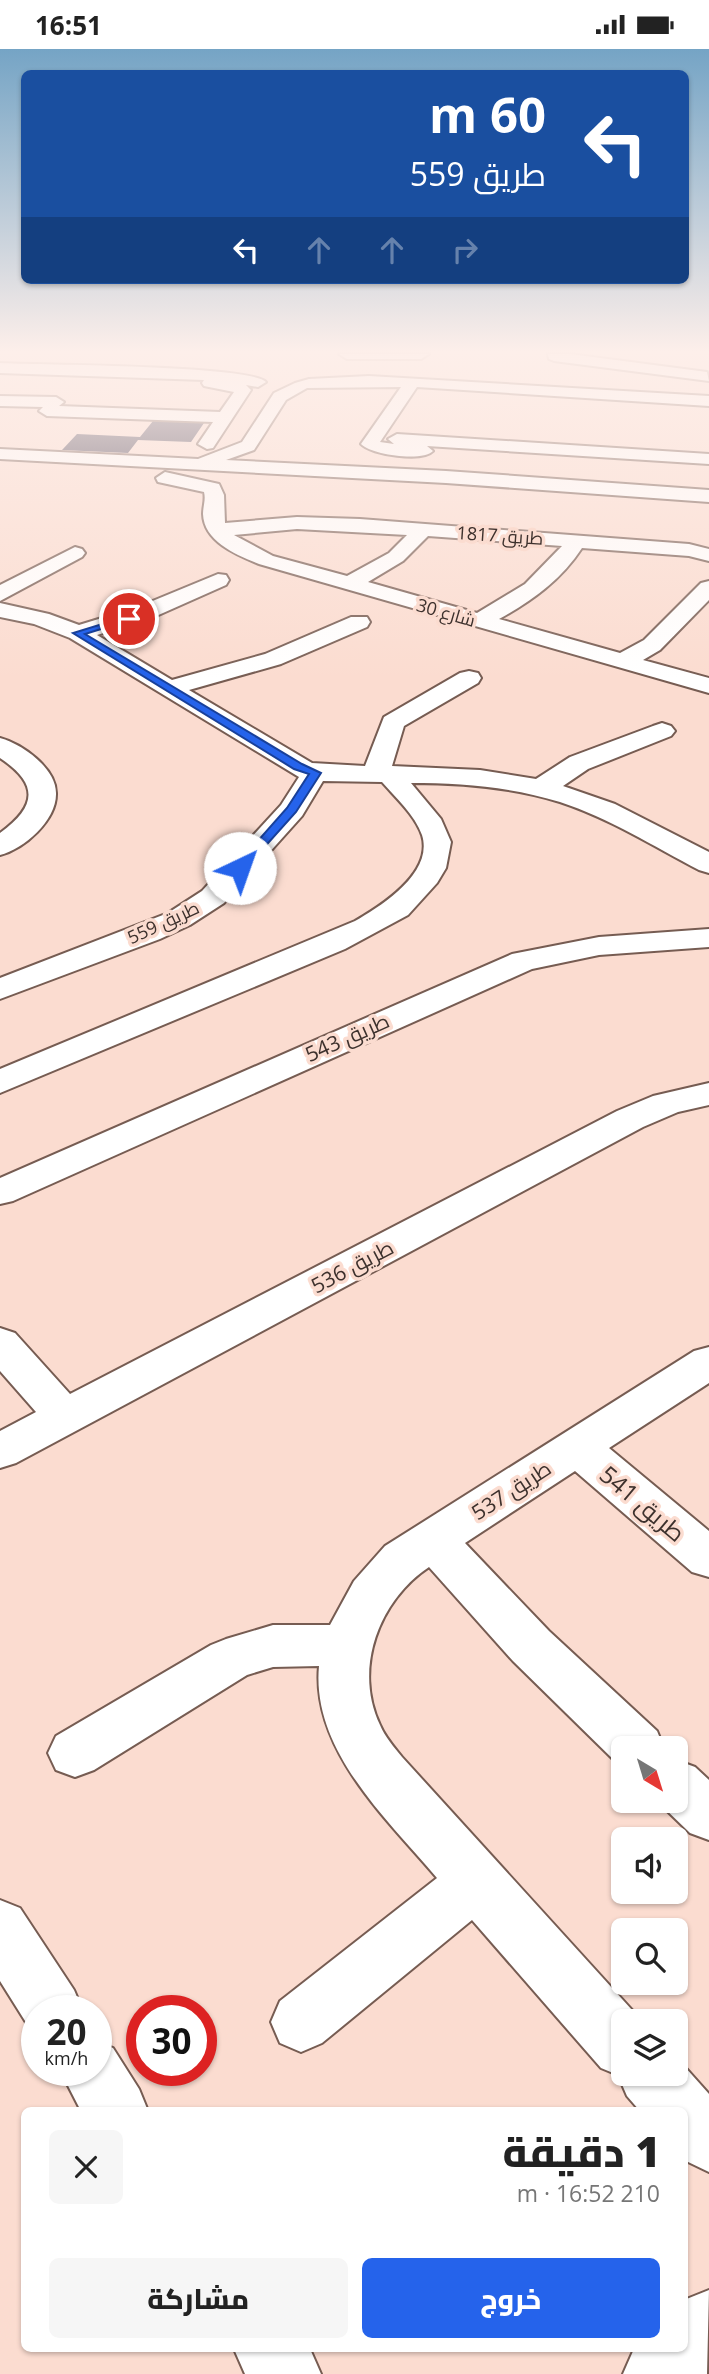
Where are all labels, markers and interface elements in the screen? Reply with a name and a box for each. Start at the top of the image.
text: 16:51 [35,7,102,43]
text: 60 m [429,81,546,147]
icon: left [570,98,661,189]
text: طريق 559 [410,152,546,195]
icon: left [227,231,265,269]
icon: ahead [300,231,338,269]
icon: ahead [373,231,411,269]
icon: right [446,231,484,269]
street label: طريق 1817 [456,520,544,551]
pin [99,589,159,649]
street label: شارع 30 [414,592,478,633]
icon: arrive [110,600,148,638]
position arrow [203,831,277,905]
street label: طريق 559 [123,895,203,950]
street label: طريق 543 [300,1006,394,1068]
street label: طريق 536 [306,1233,398,1299]
street label: طريق 537 [466,1454,556,1526]
street label: طريق 541 [593,1457,693,1549]
north arrow [611,1736,688,1813]
map controls [611,1736,688,2086]
button: sound [611,1827,688,1904]
button: search [611,1918,688,1995]
speed limit sign: 30 [126,1995,217,2086]
text: 20 [46,2008,87,2055]
button: layers [611,2009,688,2086]
text: km/h [45,2046,88,2070]
text: 1 دقيقة [503,2122,660,2179]
button: close [49,2130,123,2204]
text: 210 m · 16:52 [517,2177,660,2209]
button: مشاركة [49,2258,348,2338]
button: خروج [362,2258,660,2338]

